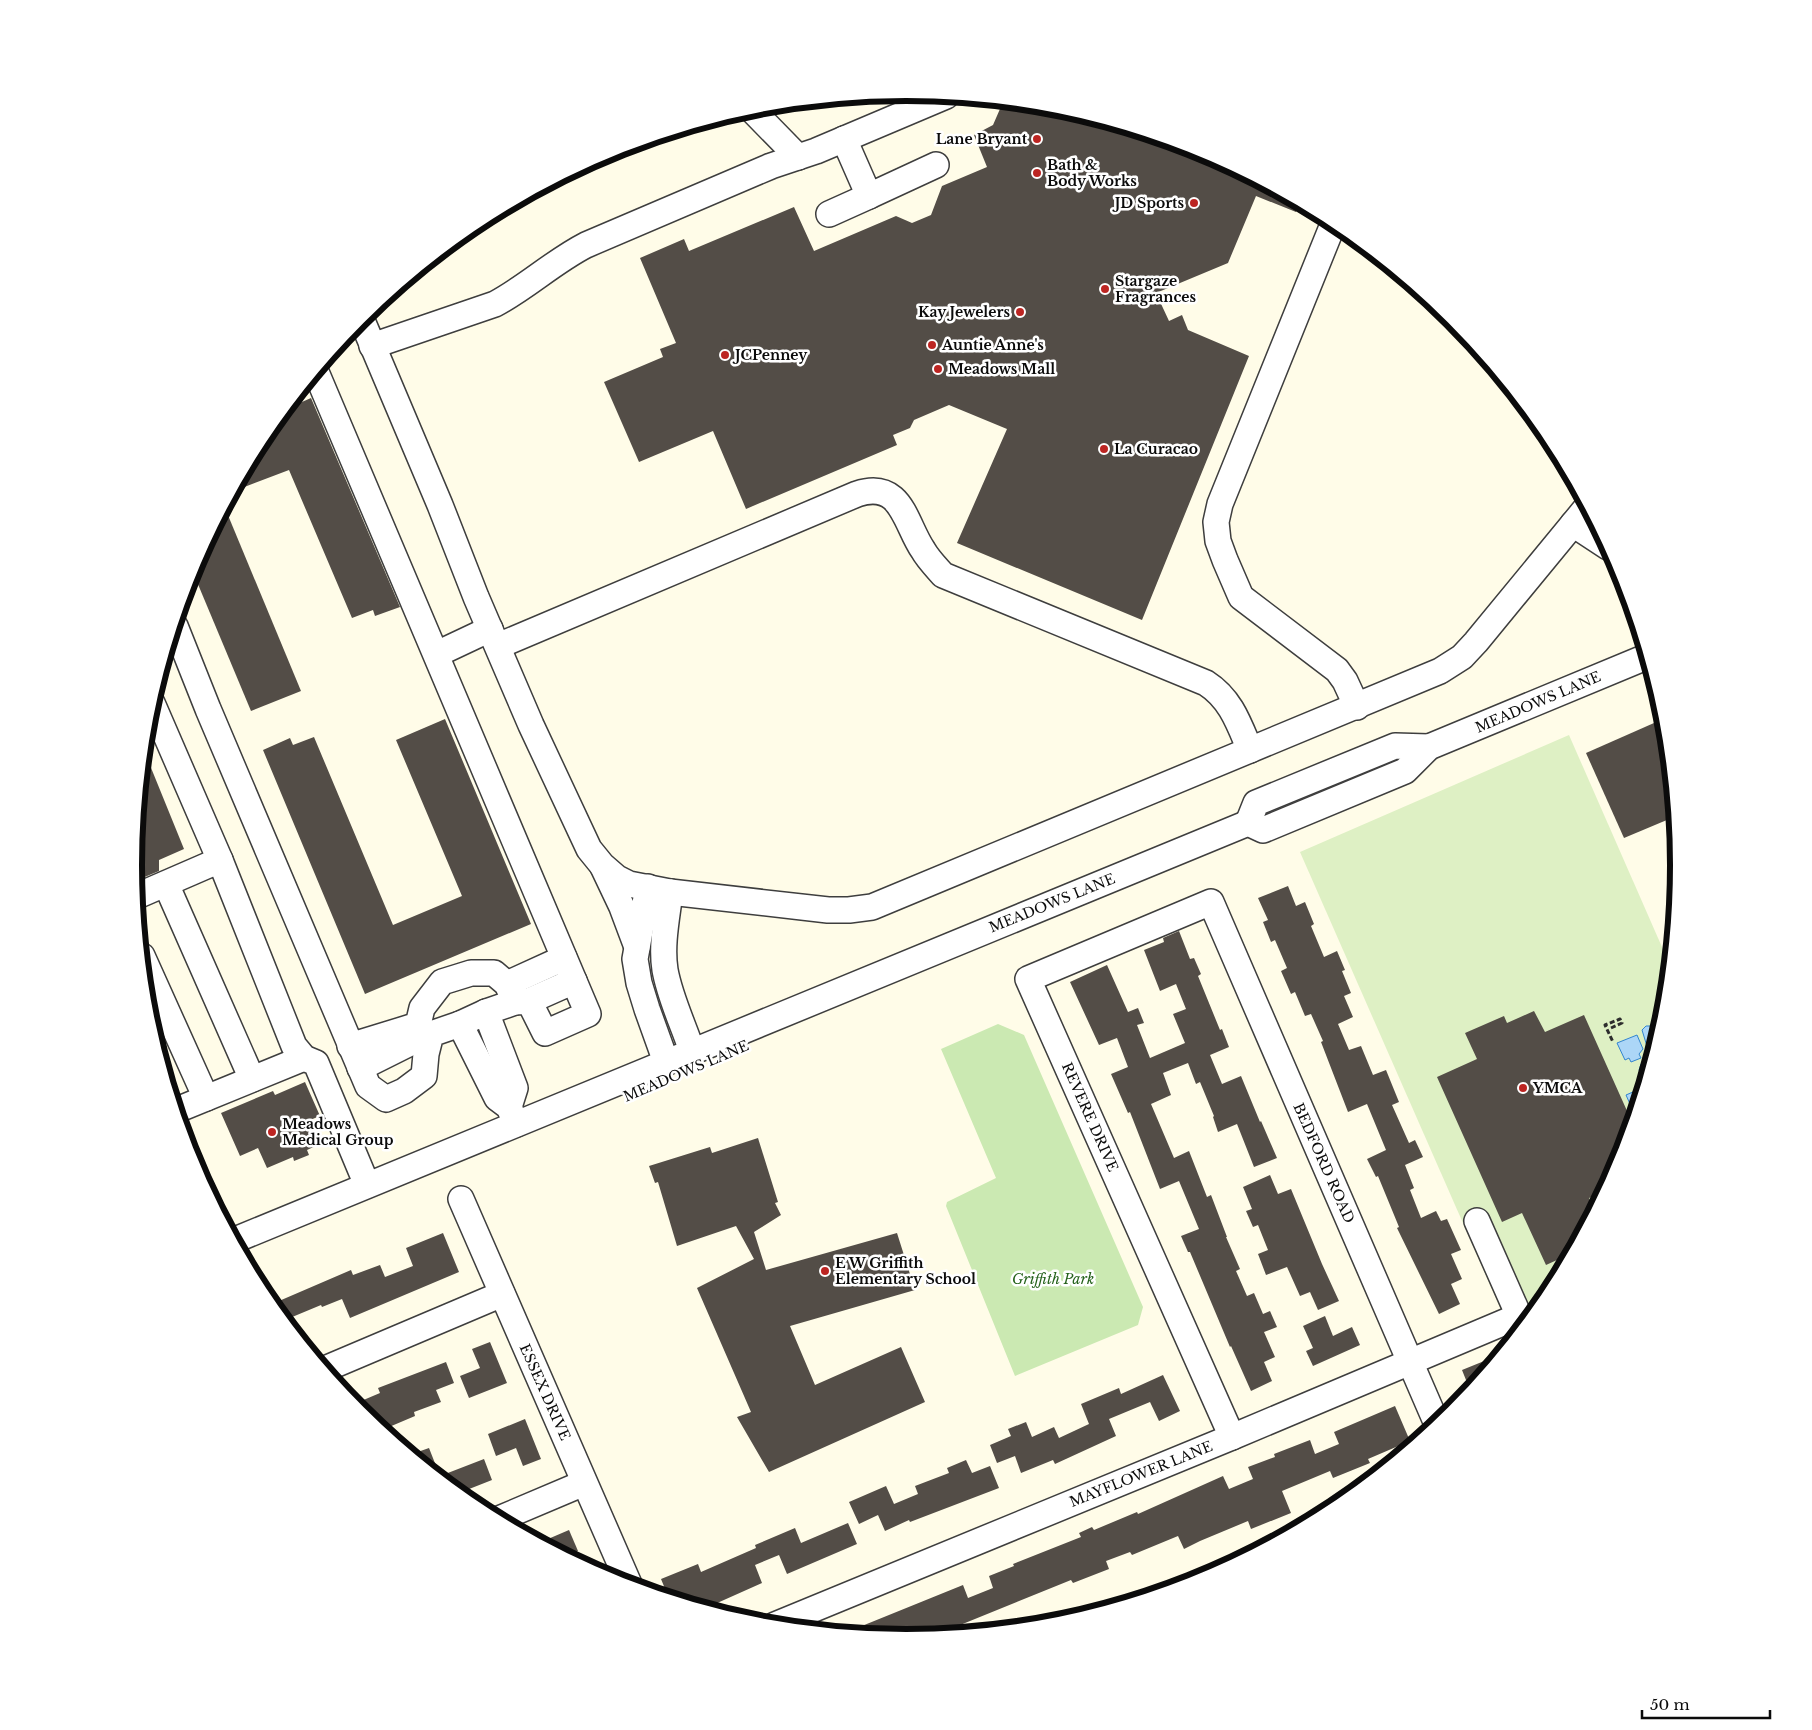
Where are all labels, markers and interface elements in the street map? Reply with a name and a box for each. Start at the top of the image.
place label: Lane Bryant [936,130,1028,148]
marker: Lane Bryant [1031,133,1043,145]
place label: Bath & Body Works [1047,156,1137,190]
marker: Bath & Body Works [1031,167,1043,179]
place label: JD Sports [1112,194,1184,212]
marker: JD Sports [1188,197,1200,209]
place label: Stargaze Fragrances [1115,272,1196,306]
marker: Stargaze Fragrances [1099,283,1111,295]
place label: Kay Jewelers [918,303,1010,321]
marker: Kay Jewelers [1014,306,1026,318]
place label: Auntie Anne's [941,336,1044,354]
marker: Auntie Anne's [926,339,938,351]
place label: JCPenney [732,346,808,364]
marker: JCPenney [719,349,731,361]
place label: Meadows Mall [948,360,1055,378]
marker: Meadows Mall [932,363,944,375]
place label: La Curacao [1114,440,1198,458]
marker: La Curacao [1098,443,1110,455]
street label: MEADOWS LANE [1473,667,1603,737]
street label: MEADOWS LANE [986,869,1118,937]
street label: MEADOWS LANE [621,1036,751,1106]
street label: REVERE DRIVE [1058,1060,1122,1174]
place label: YMCA [1532,1079,1583,1097]
marker: YMCA [1517,1082,1529,1094]
street label: BEDFORD ROAD [1289,1100,1359,1226]
place label: Meadows Medical Group [282,1115,394,1149]
marker: Meadows Medical Group [266,1126,278,1138]
place label: E W Griffith Elementary School [835,1254,976,1288]
marker: E W Griffith Elementary School [819,1265,831,1277]
park label: Griffith Park [1012,1270,1094,1288]
street label: ESSEX DRIVE [516,1341,574,1443]
street label: MAYFLOWER LANE [1067,1437,1215,1511]
scale bar [1642,1688,1770,1720]
text: 50 m [1650,1695,1690,1714]

